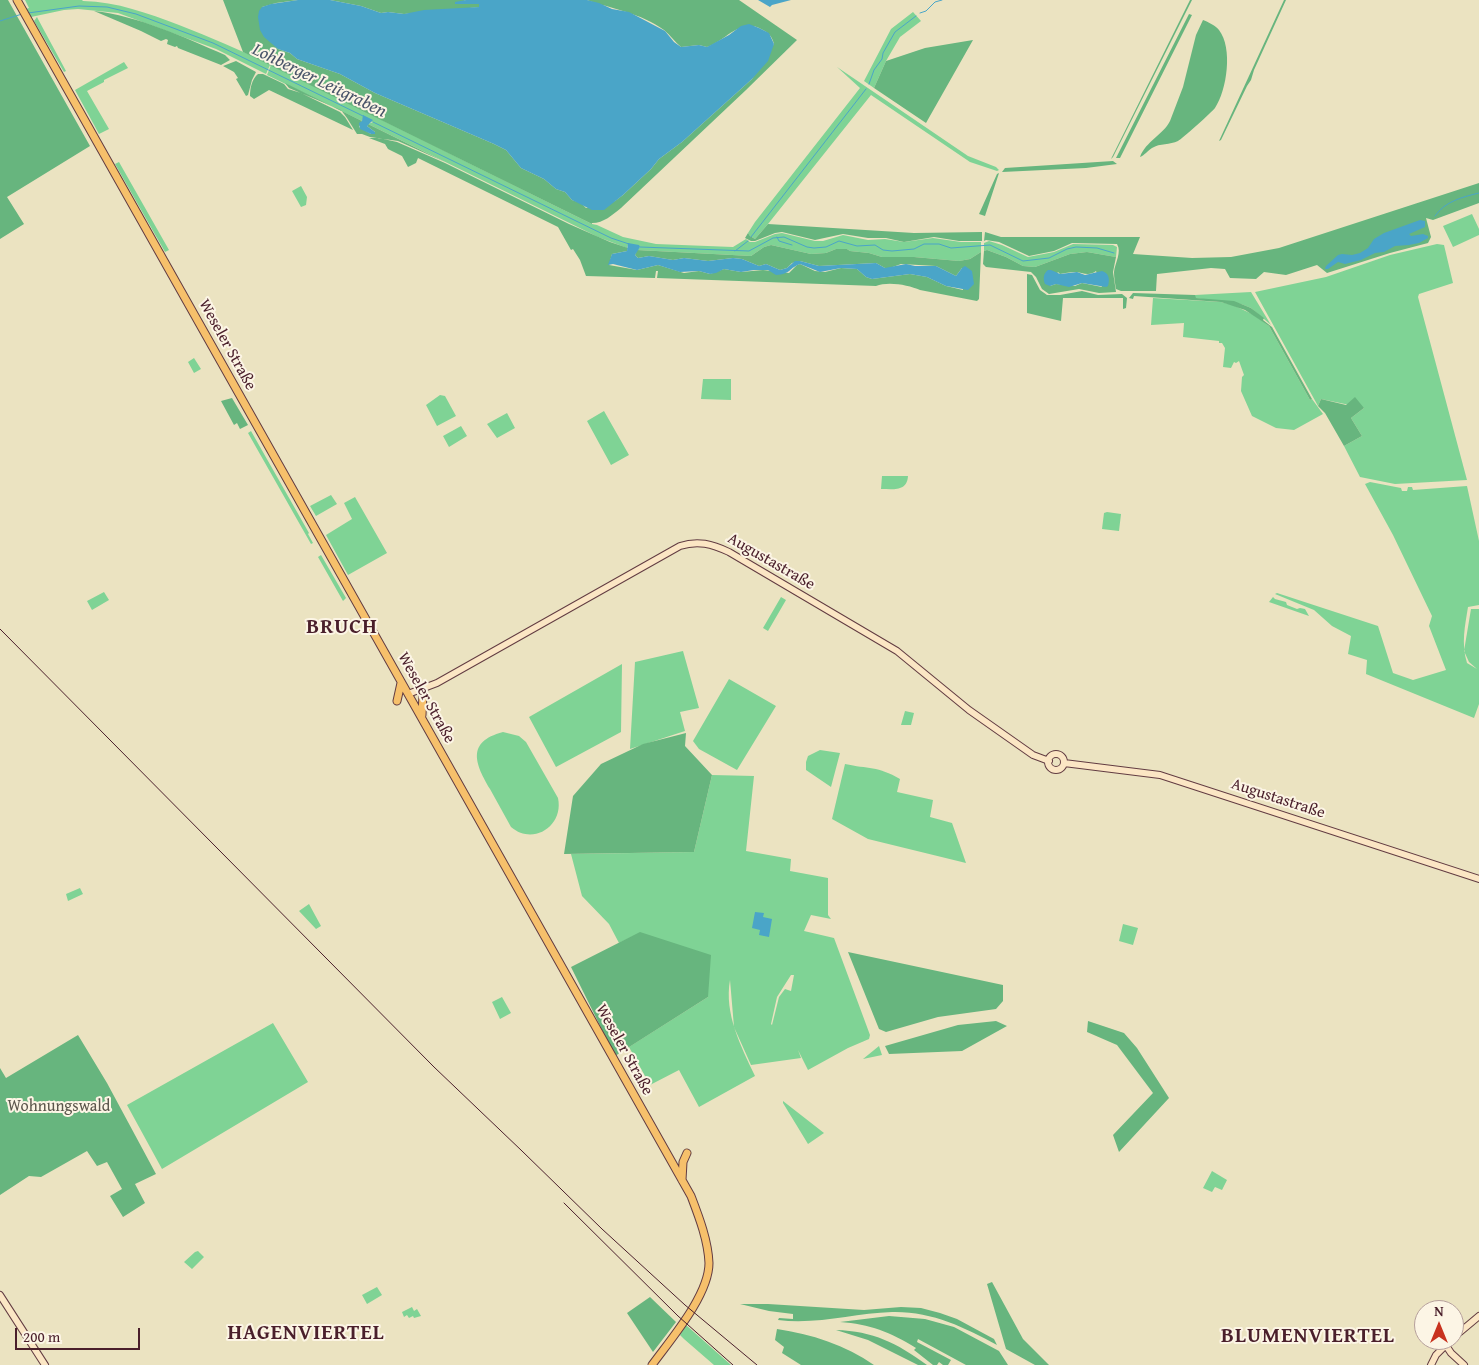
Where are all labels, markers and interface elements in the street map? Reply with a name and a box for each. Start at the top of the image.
water label: Lohberger Leitgraben [248,39,390,123]
street label: Weseler Straße [194,296,260,394]
street label: Augustastraße [724,529,818,595]
district label: BRUCH [306,615,378,641]
street label: Weseler Straße [393,649,459,747]
street label: Augustastraße [1229,775,1327,823]
street label: Weseler Straße [591,1001,657,1099]
park label: Wohnungswald [8,1097,110,1117]
north arrow [1414,1300,1464,1350]
text: N [1434,1301,1444,1321]
scale bar [18,1318,142,1350]
district label: HAGENVIERTEL [226,1321,386,1347]
district label: BLUMENVIERTEL [1219,1324,1397,1350]
text: 200 m [23,1326,60,1347]

